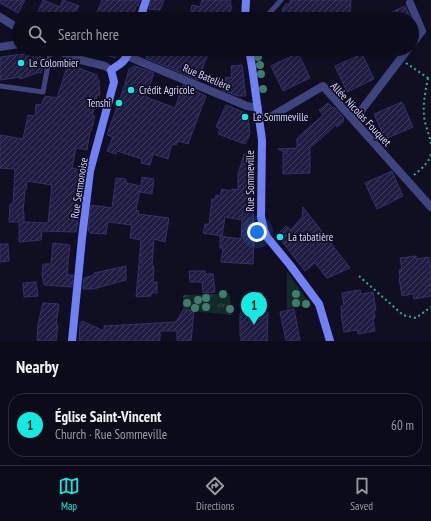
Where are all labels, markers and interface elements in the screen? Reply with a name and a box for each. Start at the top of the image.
search box [12,12,419,56]
icon: search [26,23,48,45]
text: Search here [58,25,119,44]
place label: Le Colombier [29,56,79,70]
marker: Le Colombier [16,58,26,68]
street label: Rue Batelière [181,61,234,94]
street label: Allée Nicolas Fouquet [328,79,394,149]
place label: Crédit Agricole [139,83,195,97]
marker: Crédit Agricole [126,85,136,95]
place label: Tenshi [87,96,111,110]
marker: Tenshi [114,98,124,108]
place label: Le Sommeville [253,110,309,124]
marker: Le Sommeville [240,112,250,122]
street label: Rue Sommeville [243,150,257,212]
street label: Rue Sermonoise [67,156,91,219]
your location [247,222,267,242]
place label: La tabatière [288,230,334,244]
marker: La tabatière [275,232,285,242]
pin: 1 [241,292,267,325]
text: Nearby [16,356,59,378]
text: Église Saint-Vincent [55,407,161,426]
text: 1 [27,417,33,434]
text: 60 m [391,417,414,434]
text: Church · Rue Sommeville [55,426,167,443]
tab: Map [58,475,80,513]
tab: Directions [196,475,234,513]
tab: Saved [350,475,373,513]

